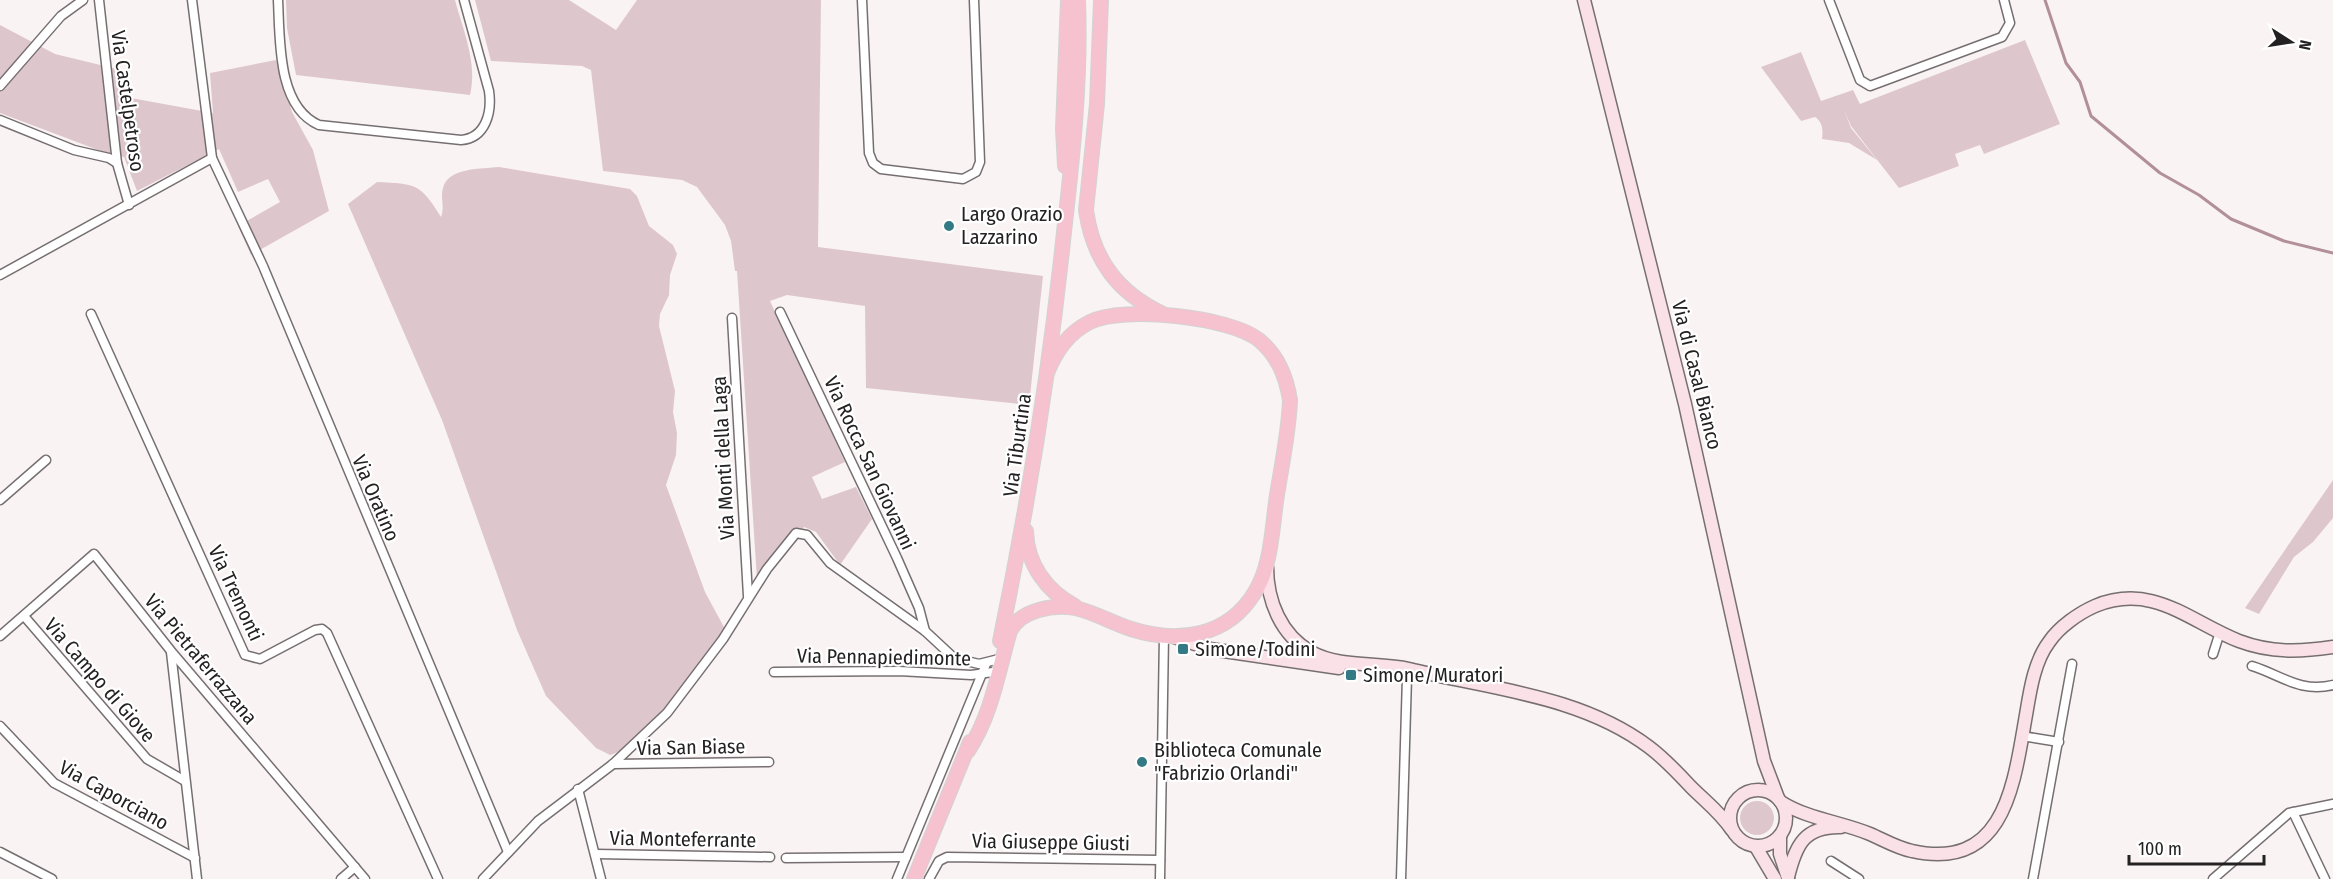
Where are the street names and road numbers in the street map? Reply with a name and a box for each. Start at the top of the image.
street label: Via Castelpetroso [106,29,150,173]
street label: Via di Casal Bianco [1667,298,1727,452]
street label: Via Rocca San Giovanni [819,373,921,553]
street label: Via Monti della Laga [707,375,739,541]
street label: Via Tiburtina [998,392,1036,498]
street label: Via Oratino [347,451,405,545]
street label: Via Tremonti [203,541,269,645]
street label: Via Pietraferrazzana [140,589,262,729]
street label: Via Campo di Giove [39,613,161,747]
street label: Via Pennapiedimonte [797,643,971,671]
street label: Via San Biase [636,734,746,760]
street label: Via Caporciano [55,755,173,835]
street label: Via Monteferrante [609,826,757,852]
street label: Via Giuseppe Giusti [972,829,1130,855]

